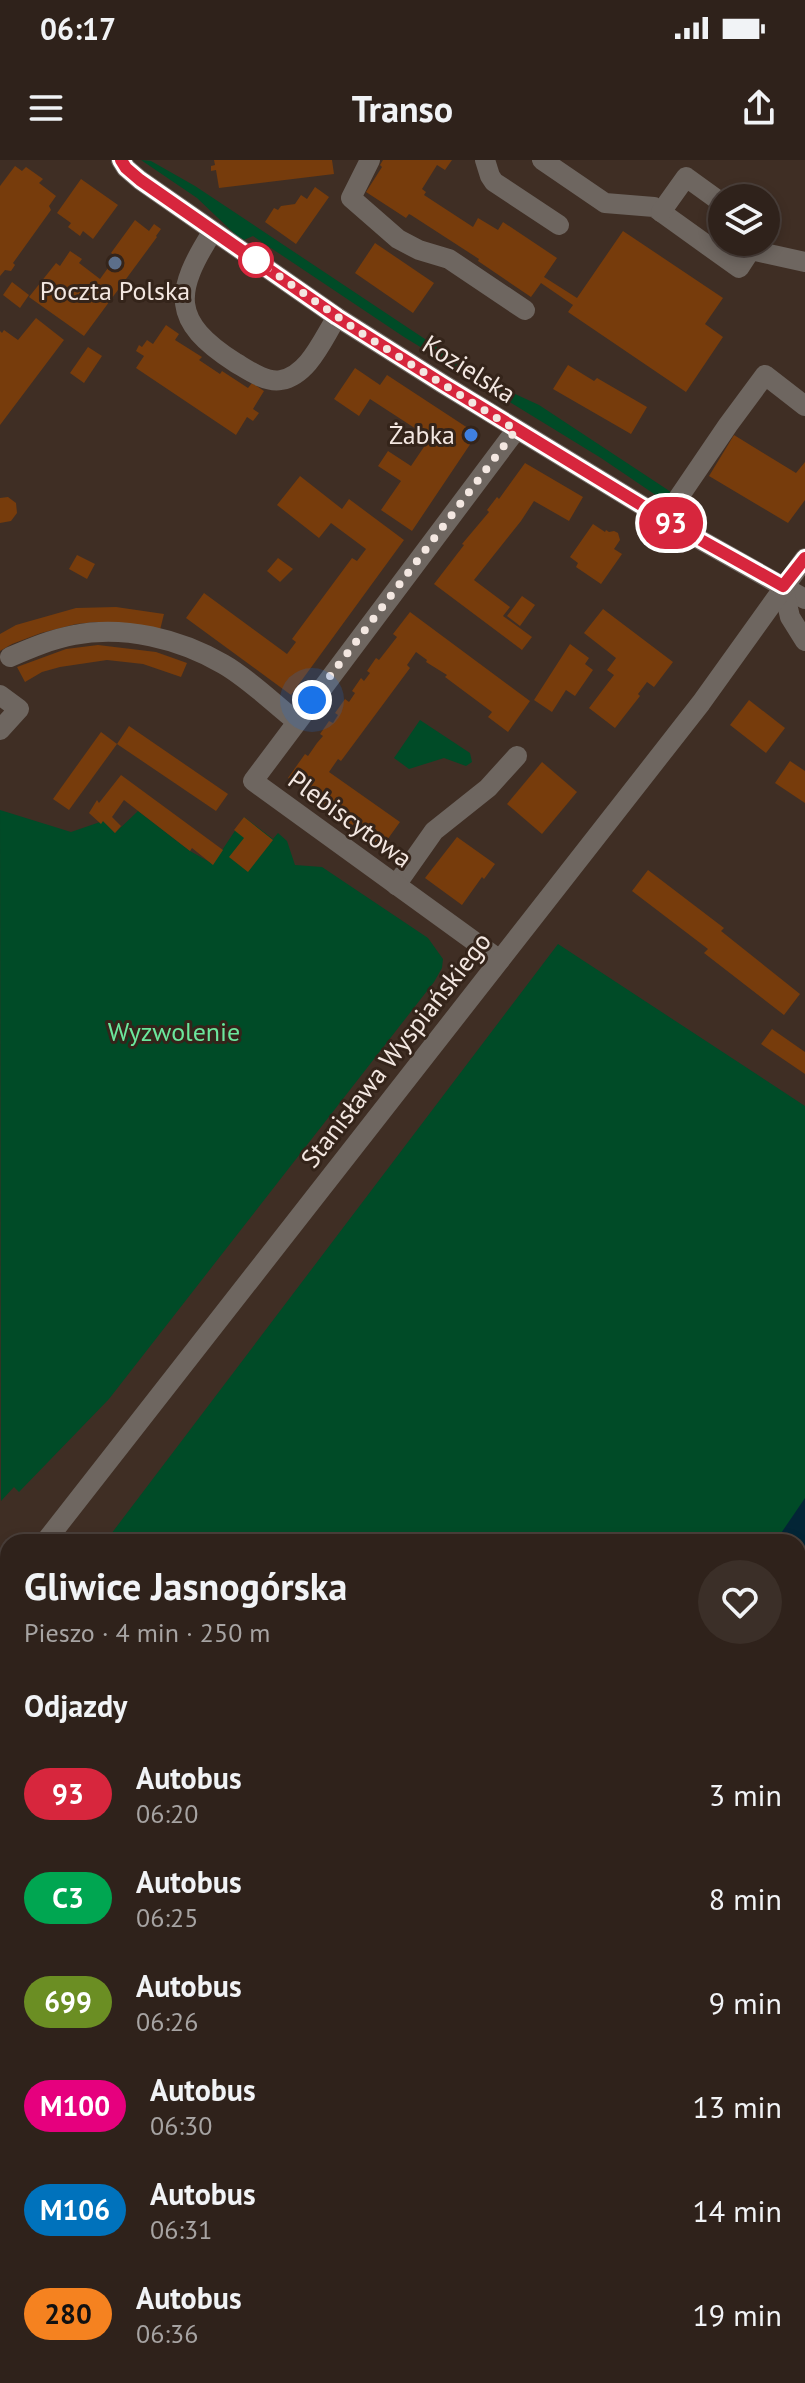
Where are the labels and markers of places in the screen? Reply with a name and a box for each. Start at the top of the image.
unlabelled marker [239,243,273,277]
marker: Poczta Polska [106,254,124,272]
place label: Poczta Polska [40,274,190,307]
place label: Żabka [389,418,455,451]
marker: Żabka [462,426,480,444]

